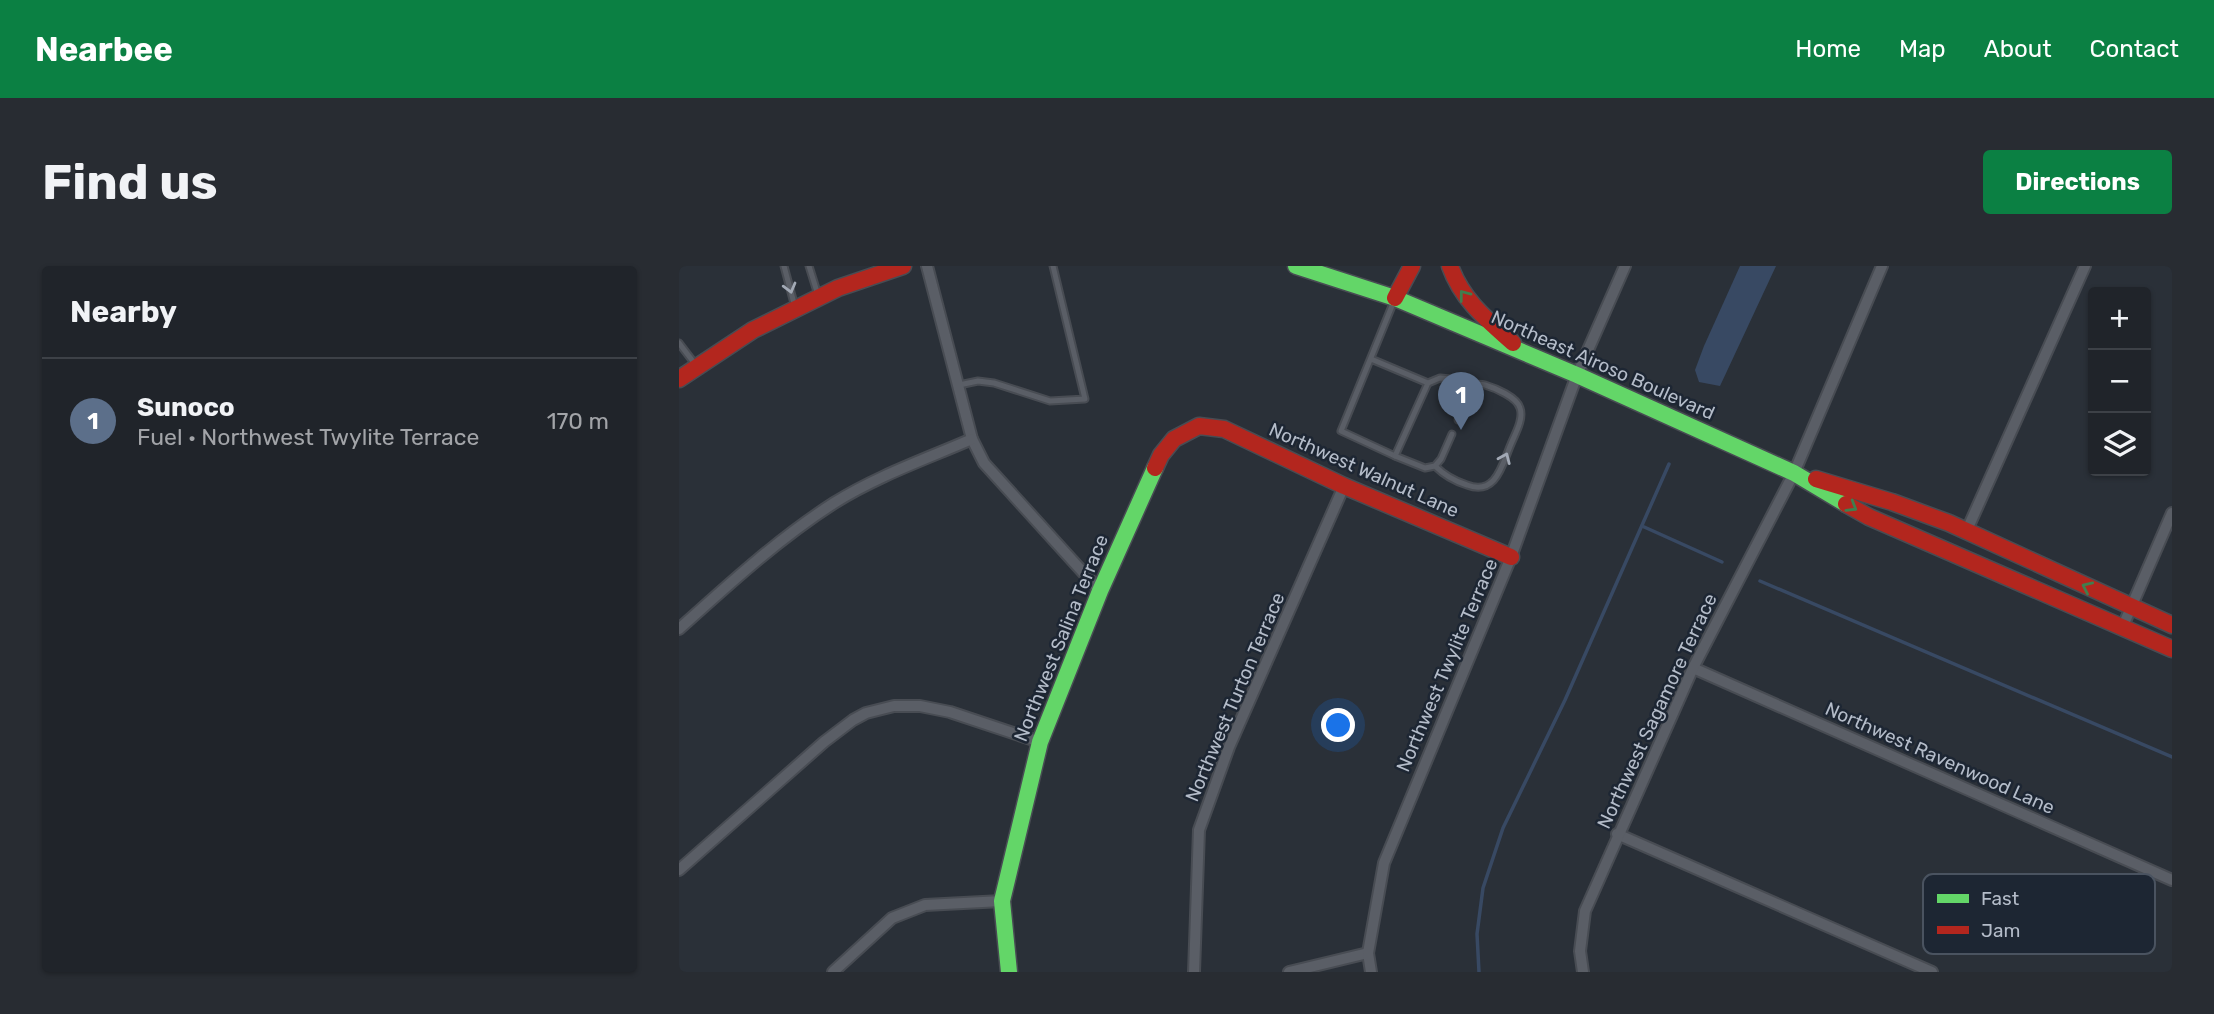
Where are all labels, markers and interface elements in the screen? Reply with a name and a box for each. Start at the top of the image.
text: Nearbee [35,30,173,69]
text: Home [1795,35,1861,63]
text: Map [1899,35,1946,63]
text: About [1984,35,2052,63]
text: Contact [2090,35,2179,63]
button: Directions [1983,150,2172,214]
text: Find us [42,153,218,211]
one-way arrow [782,282,796,294]
map controls [2088,287,2151,476]
button: + [2088,287,2151,350]
one-way arrow [1459,290,1472,303]
text: Nearby [70,294,177,330]
street label: Northeast Airoso Boulevard [1488,305,1718,425]
button: − [2088,350,2151,413]
pin: 1 [1438,372,1484,430]
text: Sunoco [137,392,235,423]
text: 1 [87,407,99,435]
text: 170 m [547,407,609,435]
button: layers [2088,413,2151,476]
street label: Northwest Walnut Lane [1265,418,1463,522]
text: Fuel · Northwest Twylite Terrace [137,423,479,451]
one-way arrow [1496,453,1510,465]
one-way arrow [1845,499,1858,512]
street label: Northwest Salina Terrace [1009,531,1113,745]
street label: Northwest Twylite Terrace [1392,555,1502,775]
one-way arrow [2082,582,2094,596]
street label: Northwest Turton Terrace [1180,589,1290,805]
street label: Northwest Sagamore Terrace [1592,590,1722,832]
street label: Northwest Ravenwood Lane [1822,697,2058,819]
your location [1321,708,1355,742]
legend [1923,874,2155,954]
text: Fast [1981,887,2020,910]
text: Jam [1981,919,2020,942]

